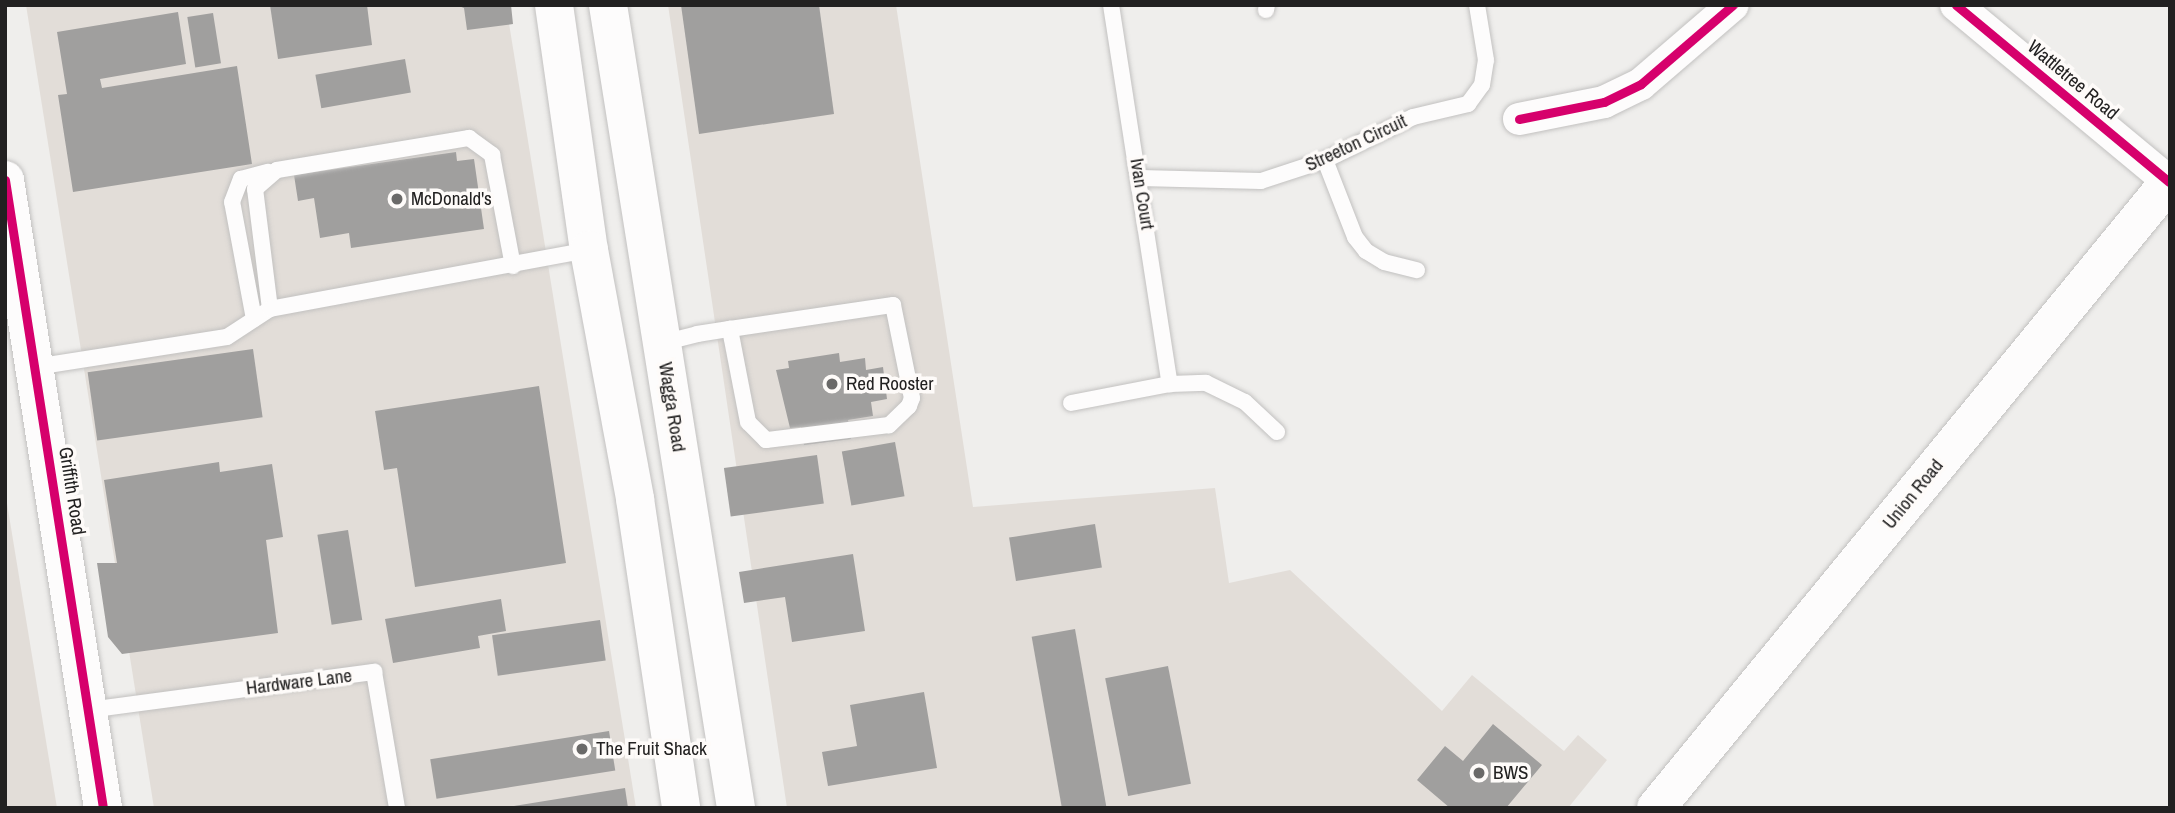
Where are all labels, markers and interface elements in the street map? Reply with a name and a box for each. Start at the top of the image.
street label: Wattletree Road [2023,35,2123,125]
street label: Streeton Circuit [1302,110,1410,176]
street label: Ivan Court [1125,157,1159,231]
place label: McDonald's [411,188,492,210]
marker: McDonald's [389,191,405,207]
street label: Wagga Road [654,361,690,453]
place label: Red Rooster [846,373,933,395]
marker: Red Rooster [824,376,840,392]
street label: Griffith Road [54,445,90,537]
street label: Union Road [1878,455,1948,533]
street label: Hardware Lane [245,664,353,700]
place label: The Fruit Shack [596,738,707,760]
marker: The Fruit Shack [574,741,590,757]
place label: BWS [1493,762,1528,784]
marker: BWS [1471,765,1487,781]

